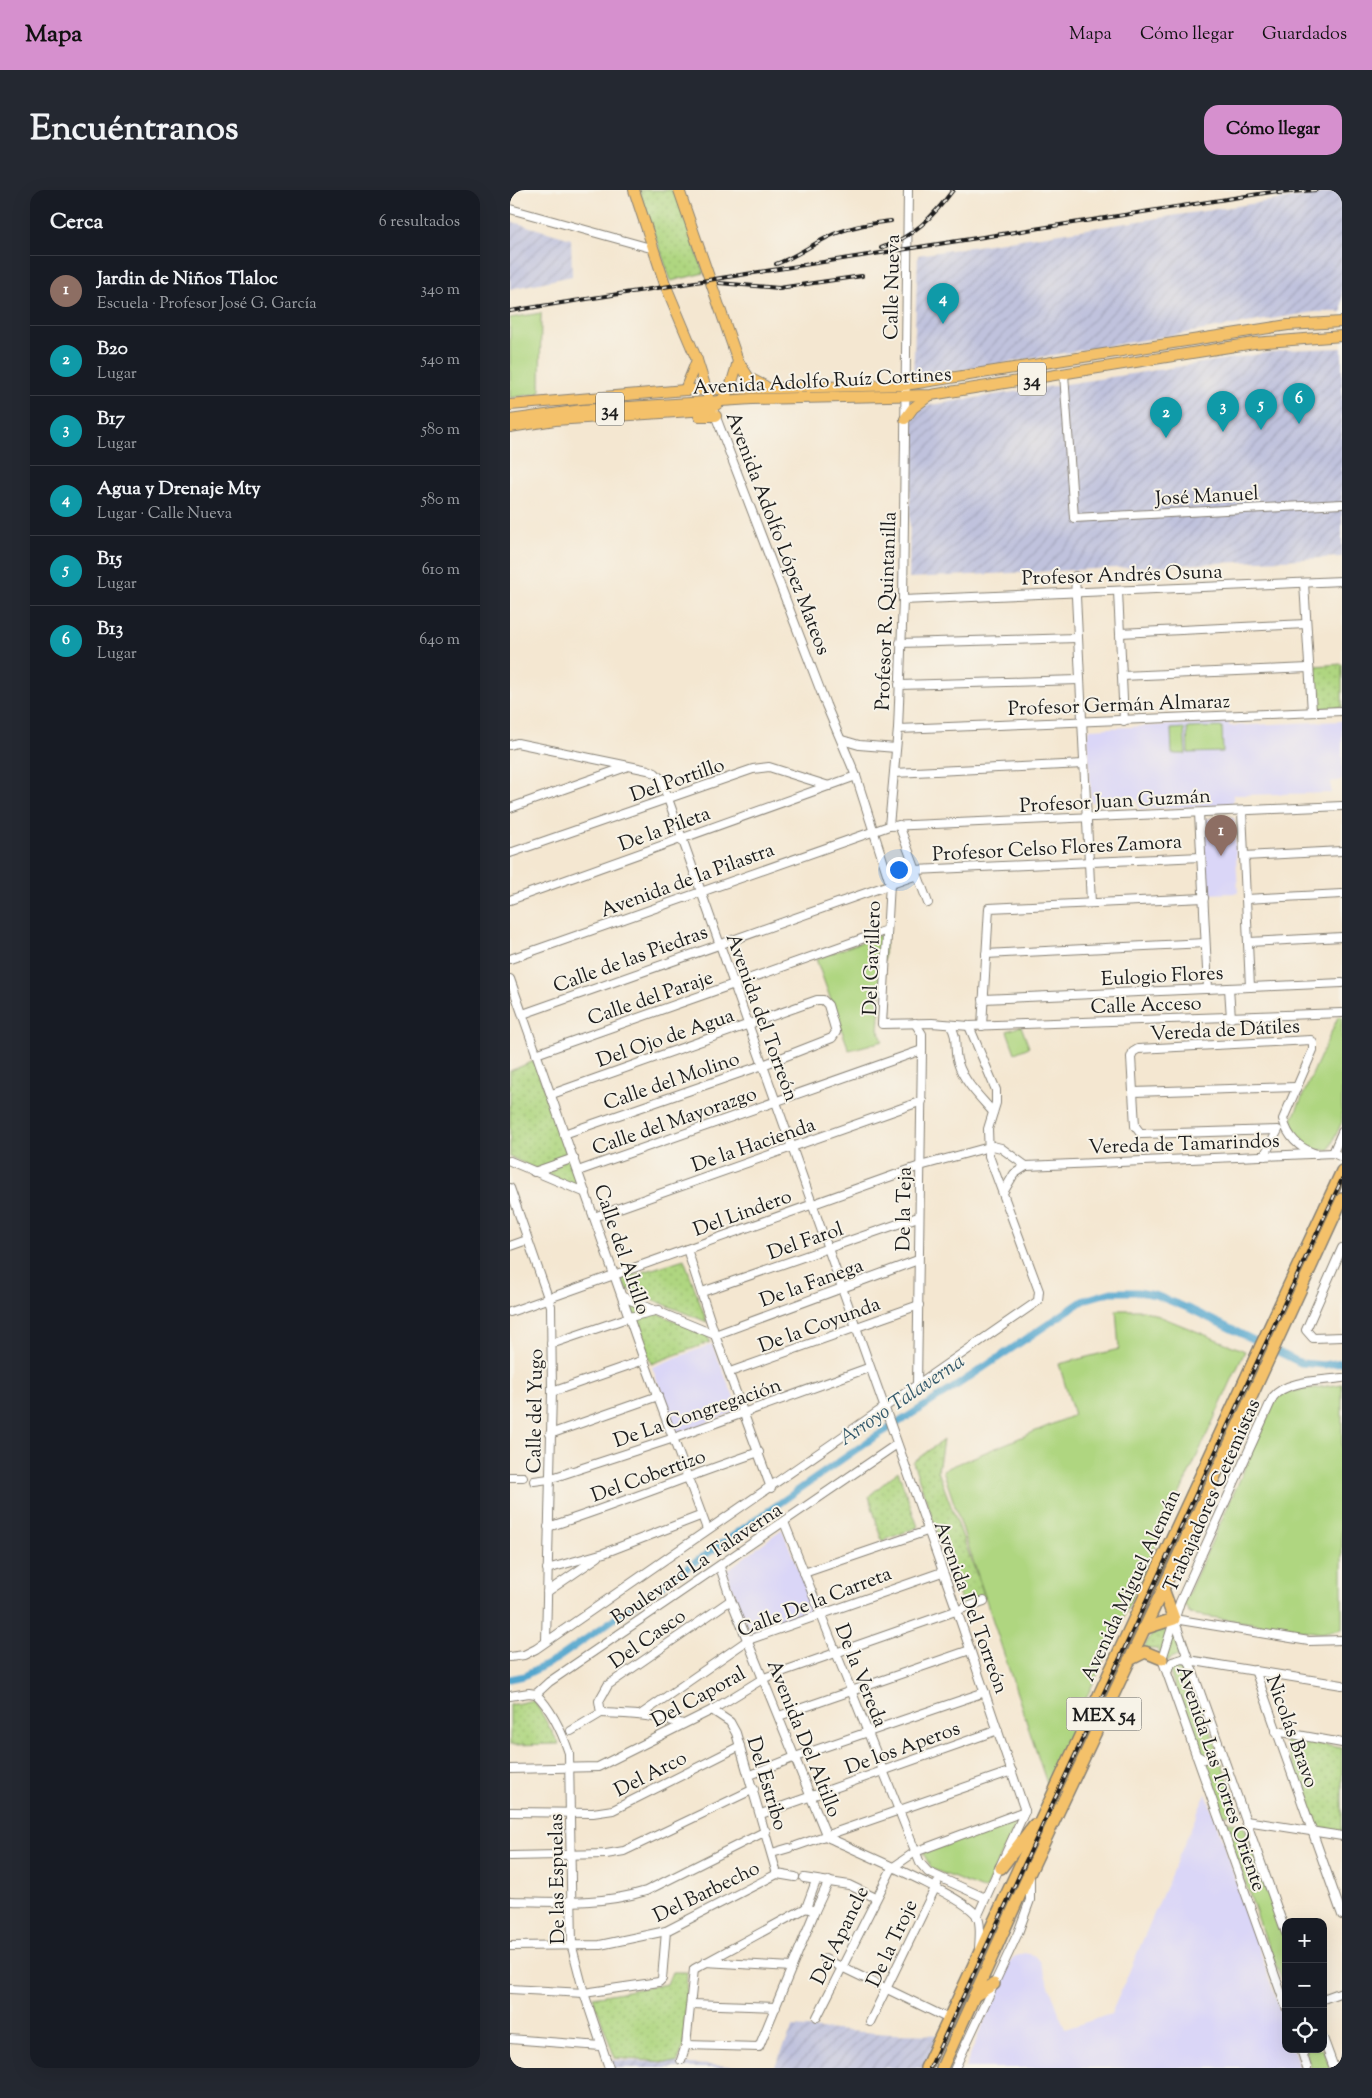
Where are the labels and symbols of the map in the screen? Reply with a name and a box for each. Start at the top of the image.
street label: Calle Nueva [878,234,909,340]
pin: 4 [927,283,959,324]
street label: Avenida Adolfo Ruíz Cortines [692,361,952,404]
road number: 34 [1018,362,1046,395]
pin: 6 [1283,383,1315,424]
pin: 5 [1245,389,1277,430]
pin: 3 [1207,391,1239,432]
road number: 34 [596,392,624,425]
pin: 2 [1150,397,1182,438]
street label: Avenida Adolfo López Mateos [717,408,837,660]
street label: José Manuel [1154,480,1260,515]
street label: Profesor R. Quintanilla [870,511,905,711]
street label: Profesor Andrés Osuna [1021,558,1223,595]
street label: Profesor Germán Almaraz [1007,688,1231,725]
street label: Del Portillo [627,752,729,811]
street label: Profesor Juan Guzmán [1019,783,1212,822]
street label: De la Pileta [615,800,715,860]
pin: 1 [1205,815,1237,856]
street label: Profesor Celso Flores Zamora [932,828,1183,871]
street label: Avenida de la Pilastra [597,836,779,926]
your location [886,857,912,883]
street label: Del Gavillero [857,900,890,1016]
street label: Calle de las Piedras [549,919,712,1002]
street label: Avenida del Torreón [717,930,805,1106]
street label: Eulogio Flores [1100,960,1224,995]
street label: Calle del Paraje [584,964,718,1034]
street label: Calle Acceso [1090,990,1202,1023]
street label: Del Ojo de Agua [593,1002,739,1076]
street label: Vereda de Dátiles [1150,1013,1301,1050]
street label: Calle del Molino [600,1045,744,1119]
street label: Calle del Mayorazgo [589,1081,761,1164]
street label: De la Hacienda [688,1112,820,1181]
street label: Vereda de Tamarindos [1088,1128,1280,1163]
street label: De la Teja [890,1166,921,1252]
street label: Calle del Altillo [585,1181,656,1319]
street label: Del Lindero [689,1183,796,1246]
street label: Del Farol [764,1216,848,1269]
street label: De la Fanega [756,1252,868,1317]
street label: De la Coyunda [755,1291,885,1362]
water label: Arroyo Talaverna [833,1347,971,1454]
street label: Calle del Yugo [521,1348,552,1474]
street label: De La Congregación [610,1372,786,1457]
street label: Trabajadores Cetemistas [1157,1394,1269,1597]
street label: Del Cobertizo [588,1443,710,1511]
street label: Avenida Miguel Alemán [1075,1485,1190,1687]
street label: Boulevard La Talaverna [606,1497,789,1633]
street label: Avenida Del Torreón [925,1517,1014,1698]
street label: Calle De la Carreta [734,1561,896,1646]
street label: Del Casco [604,1603,693,1677]
street label: De la Vereda [826,1620,894,1732]
street label: Avenida Del Altillo [758,1656,848,1822]
street label: Del Caporal [647,1660,752,1736]
street label: Avenida Las Torres Oriente [1167,1662,1272,1896]
street label: Nicolás Bravo [1257,1671,1324,1792]
road number: MEX 54 [1066,1698,1142,1730]
street label: De los Aperos [841,1715,965,1784]
street label: Del Estribo [738,1733,794,1834]
street label: Del Arco [610,1745,693,1806]
street label: De las Espuelas [543,1813,574,1945]
street label: Del Barbecho [649,1855,765,1932]
street label: Del Apancle [805,1882,878,1990]
street label: De la Troje [860,1895,926,1993]

